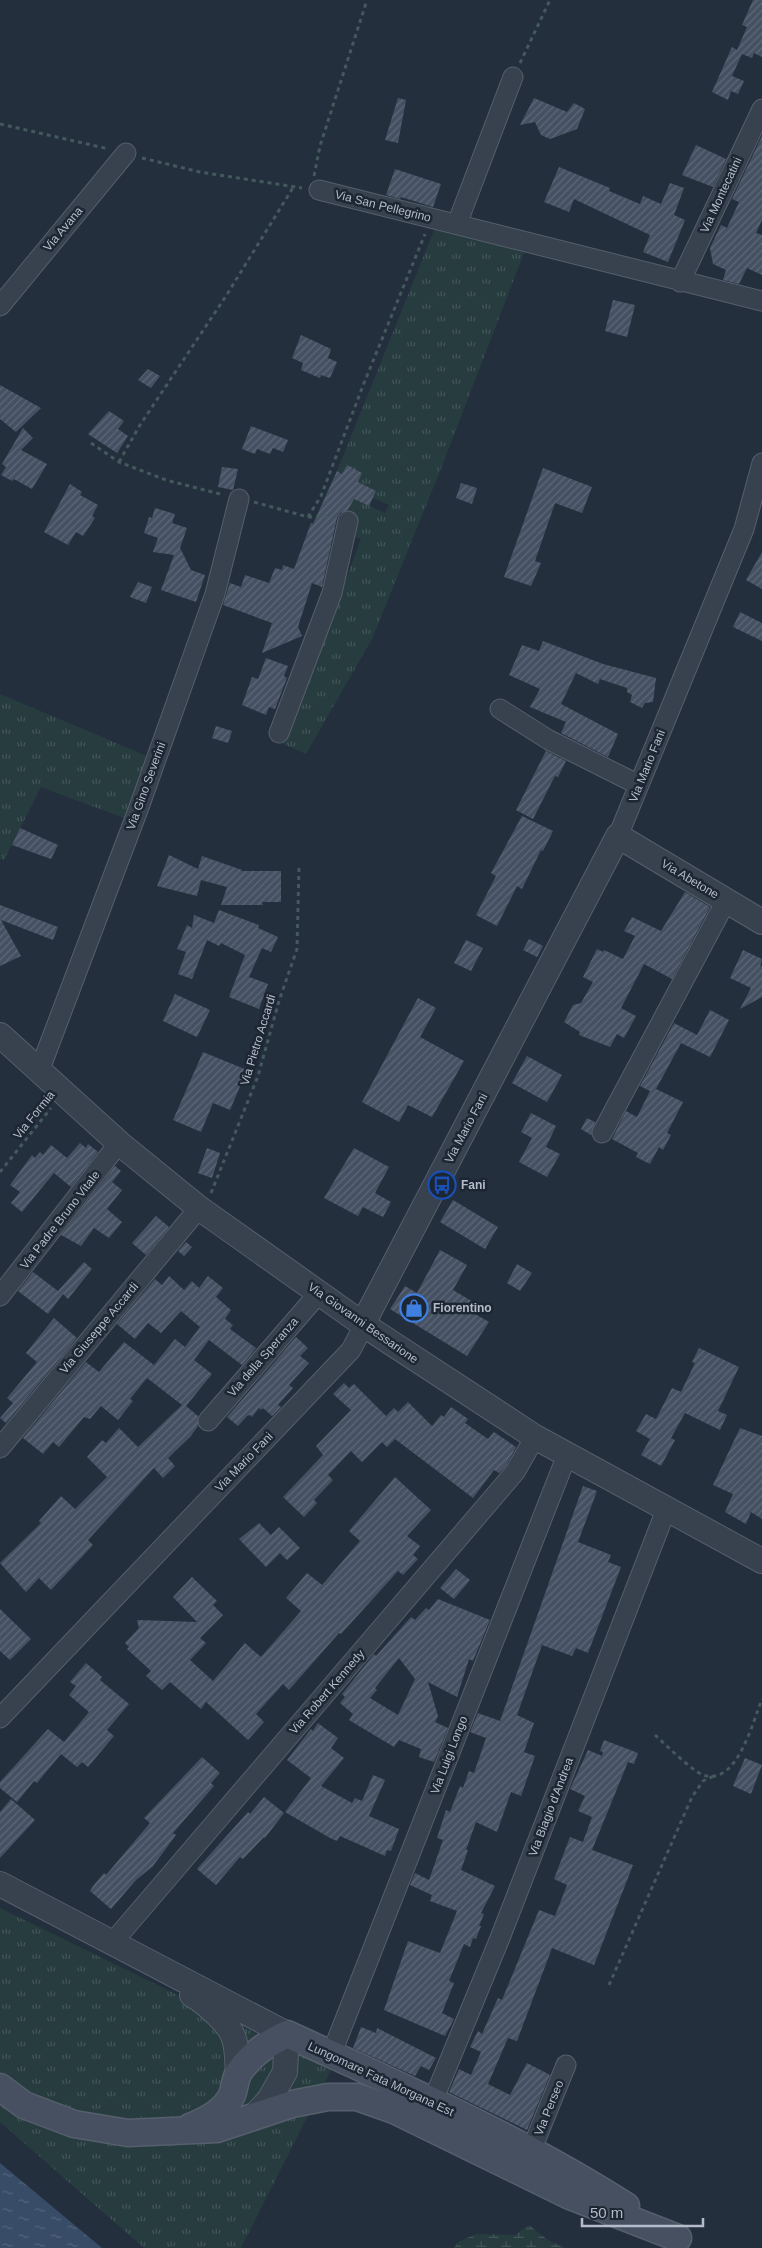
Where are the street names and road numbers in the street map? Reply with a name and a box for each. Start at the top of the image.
street label: Via Montecatini [697,155,745,235]
street label: Via San Pellegrino [334,187,433,225]
street label: Via Avana [40,204,86,254]
street label: Via Mario Fani [626,728,668,804]
street label: Via Gino Severini [124,740,168,832]
street label: Via Abetone [659,856,722,902]
street label: Via Pietro Accardi [237,993,279,1087]
street label: Via Formia [10,1088,58,1142]
street label: Via Mario Fani [442,1091,490,1165]
street label: Via Padre Bruno Vitale [17,1168,103,1272]
street label: Via Giuseppe Accardi [57,1280,141,1376]
street label: Via Giovanni Bessarione [305,1280,421,1367]
street label: Via della Speranza [225,1314,301,1400]
street label: Via Mario Fani [212,1429,276,1495]
street label: Via Robert Kennedy [287,1647,367,1737]
street label: Via Luigi Longo [428,1714,470,1796]
street label: Via Biagio d'Andrea [526,1755,576,1858]
street label: Lungomare Fata Morgana Est [306,2039,457,2119]
street label: Via Perseo [532,2078,567,2138]

